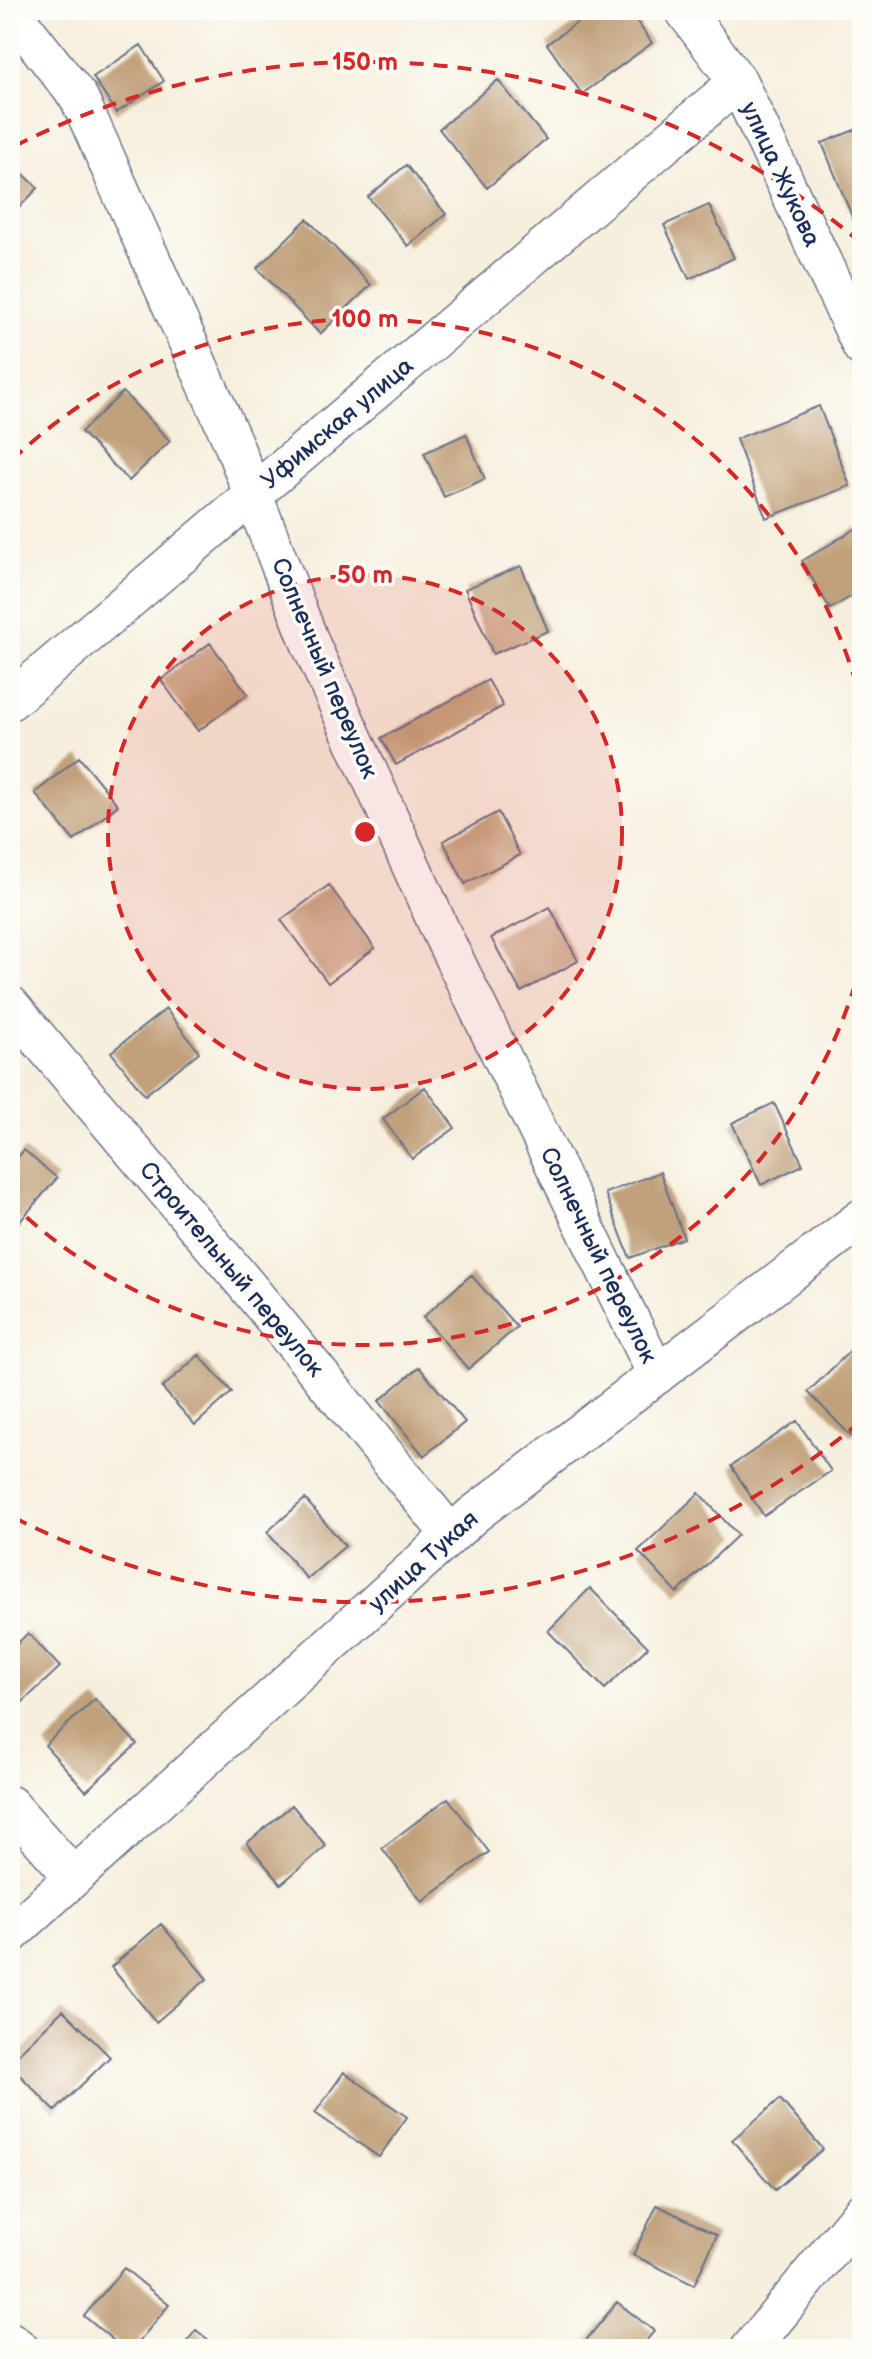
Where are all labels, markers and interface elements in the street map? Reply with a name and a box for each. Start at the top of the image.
text: 150 m [332,48,398,77]
street label: улица Жукова [734,97,827,251]
text: 100 m [332,305,398,334]
street label: Уфимская улица [255,351,419,495]
street label: Солнечный переулок [265,554,384,783]
text: 50 m [337,561,393,590]
centre of rings [351,818,379,846]
street label: Солнечный переулок [534,1142,664,1368]
street label: Строительный переулок [133,1156,330,1383]
street label: улица Тукая [362,1505,484,1618]

